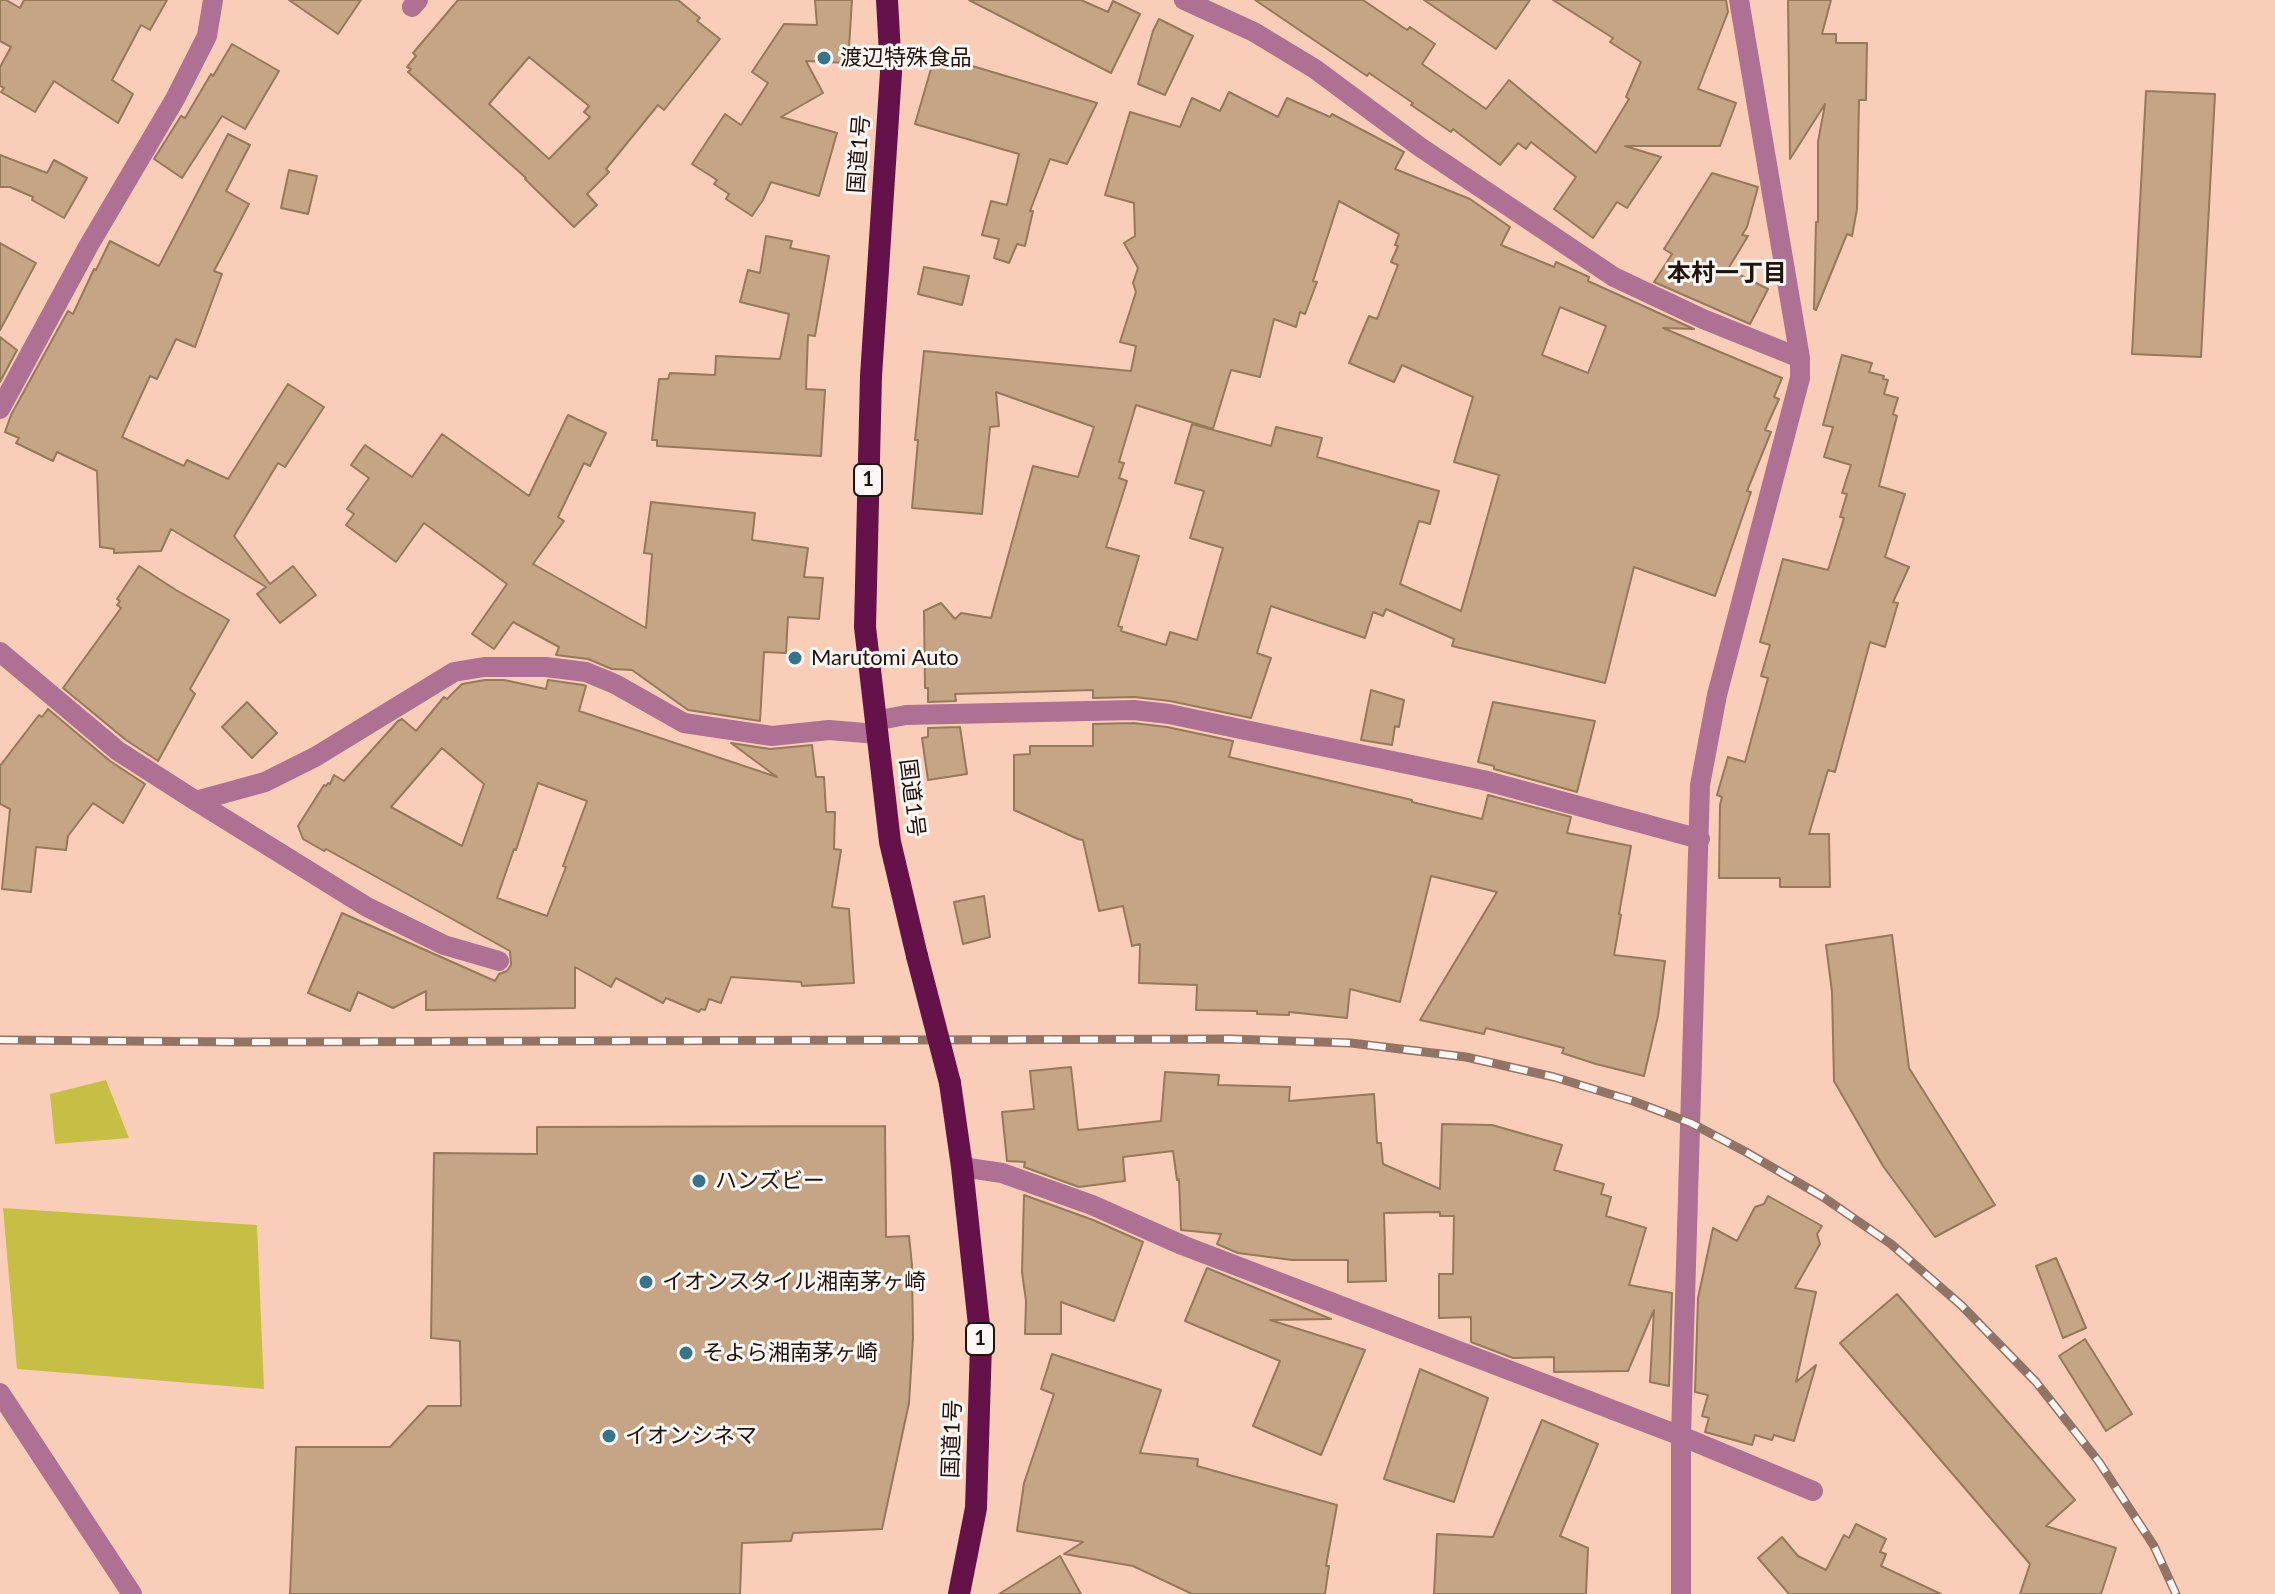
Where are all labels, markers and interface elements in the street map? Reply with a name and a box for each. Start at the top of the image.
place label: 渡辺特殊食品 [840,45,972,71]
marker: 渡辺特殊食品 [815,49,833,67]
street label: 国道1号 [843,114,875,194]
district label: 本村一丁目 [1667,259,1787,287]
road number: 1 [854,464,882,496]
place label: Marutomi Auto [811,645,959,671]
marker: Marutomi Auto [786,649,804,667]
street label: 国道1号 [894,757,930,839]
place label: ハンズビー [715,1168,825,1194]
marker: ハンズビー [690,1172,708,1190]
place label: イオンスタイル湘南茅ヶ崎 [662,1269,926,1295]
marker: イオンスタイル湘南茅ヶ崎 [637,1273,655,1291]
road number: 1 [966,1323,994,1355]
place label: そよら湘南茅ヶ崎 [702,1340,878,1366]
marker: そよら湘南茅ヶ崎 [677,1344,695,1362]
street label: 国道1号 [937,1399,967,1479]
place label: イオンシネマ [625,1423,757,1449]
marker: イオンシネマ [600,1427,618,1445]

